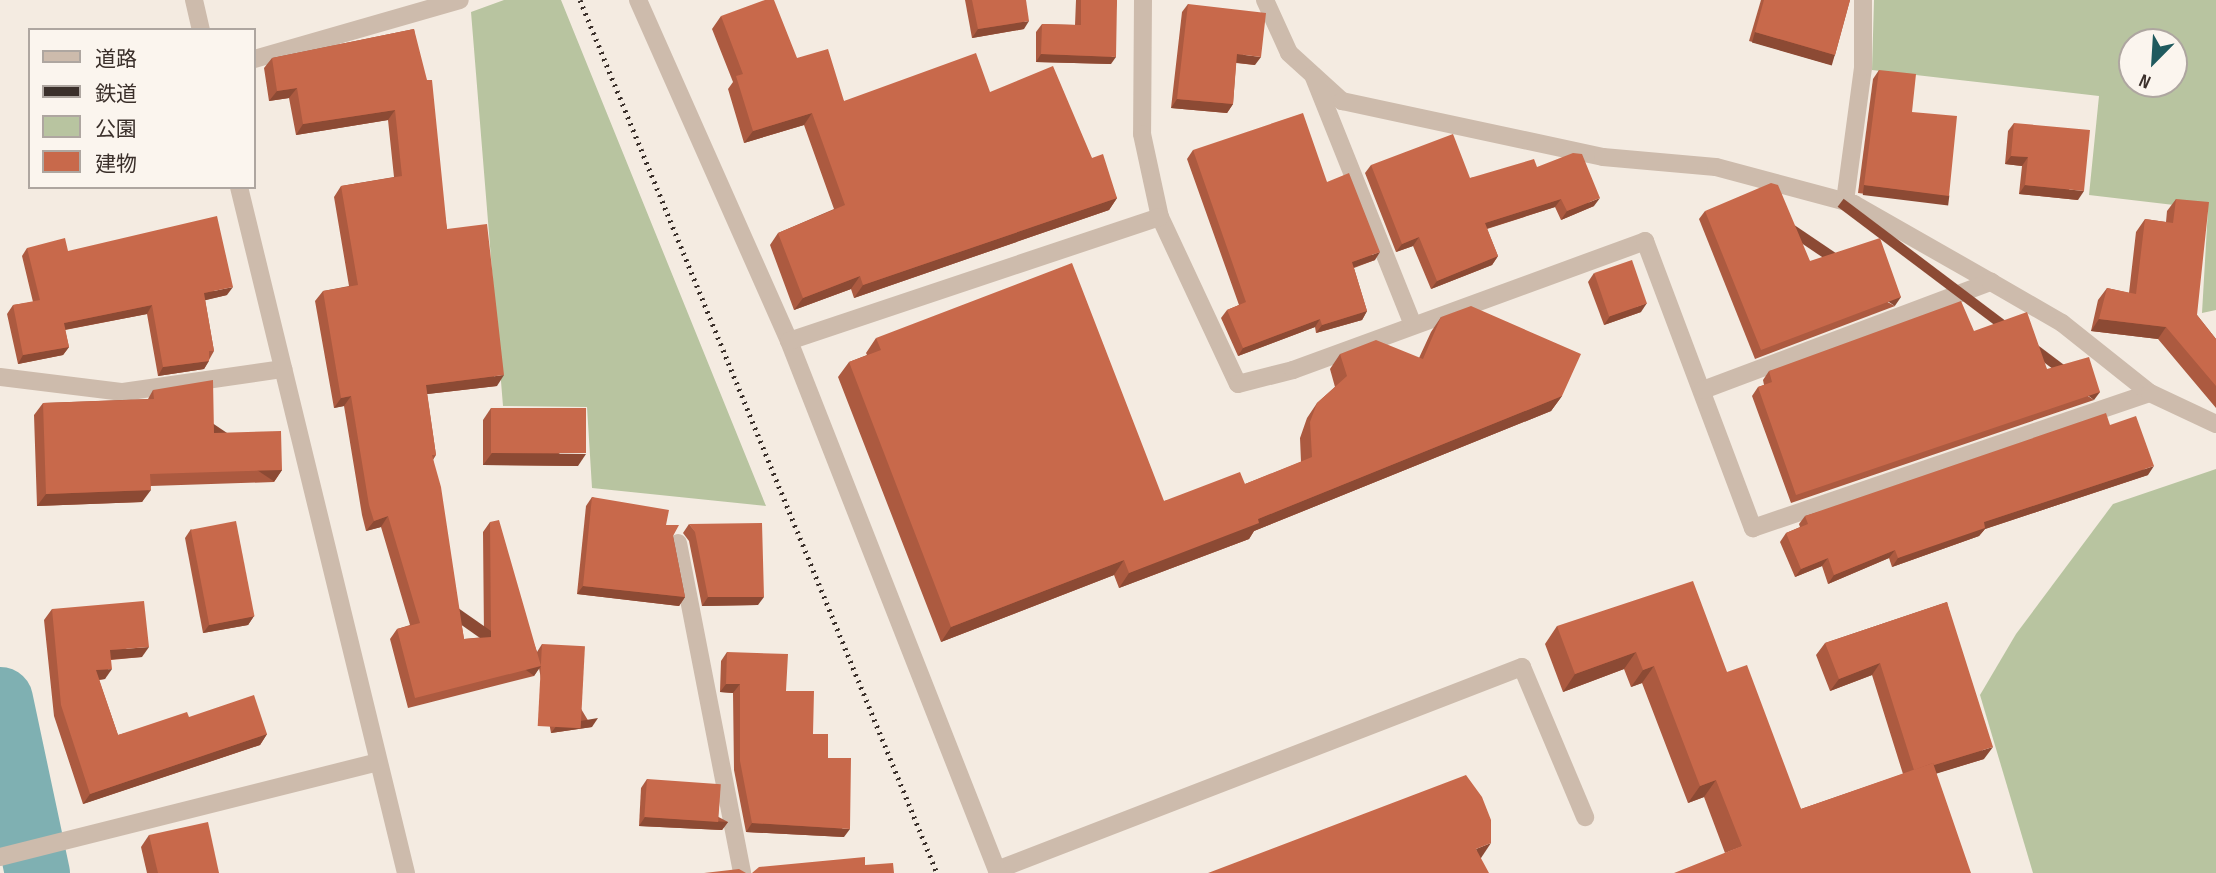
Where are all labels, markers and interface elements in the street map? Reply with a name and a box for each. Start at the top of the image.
legend [28,28,256,189]
north arrow [2118,28,2188,98]
text: 道路 [95,47,137,72]
text: N [2136,68,2154,93]
text: 鉄道 [95,82,137,107]
text: 公園 [95,117,137,142]
text: 建物 [95,152,137,177]

